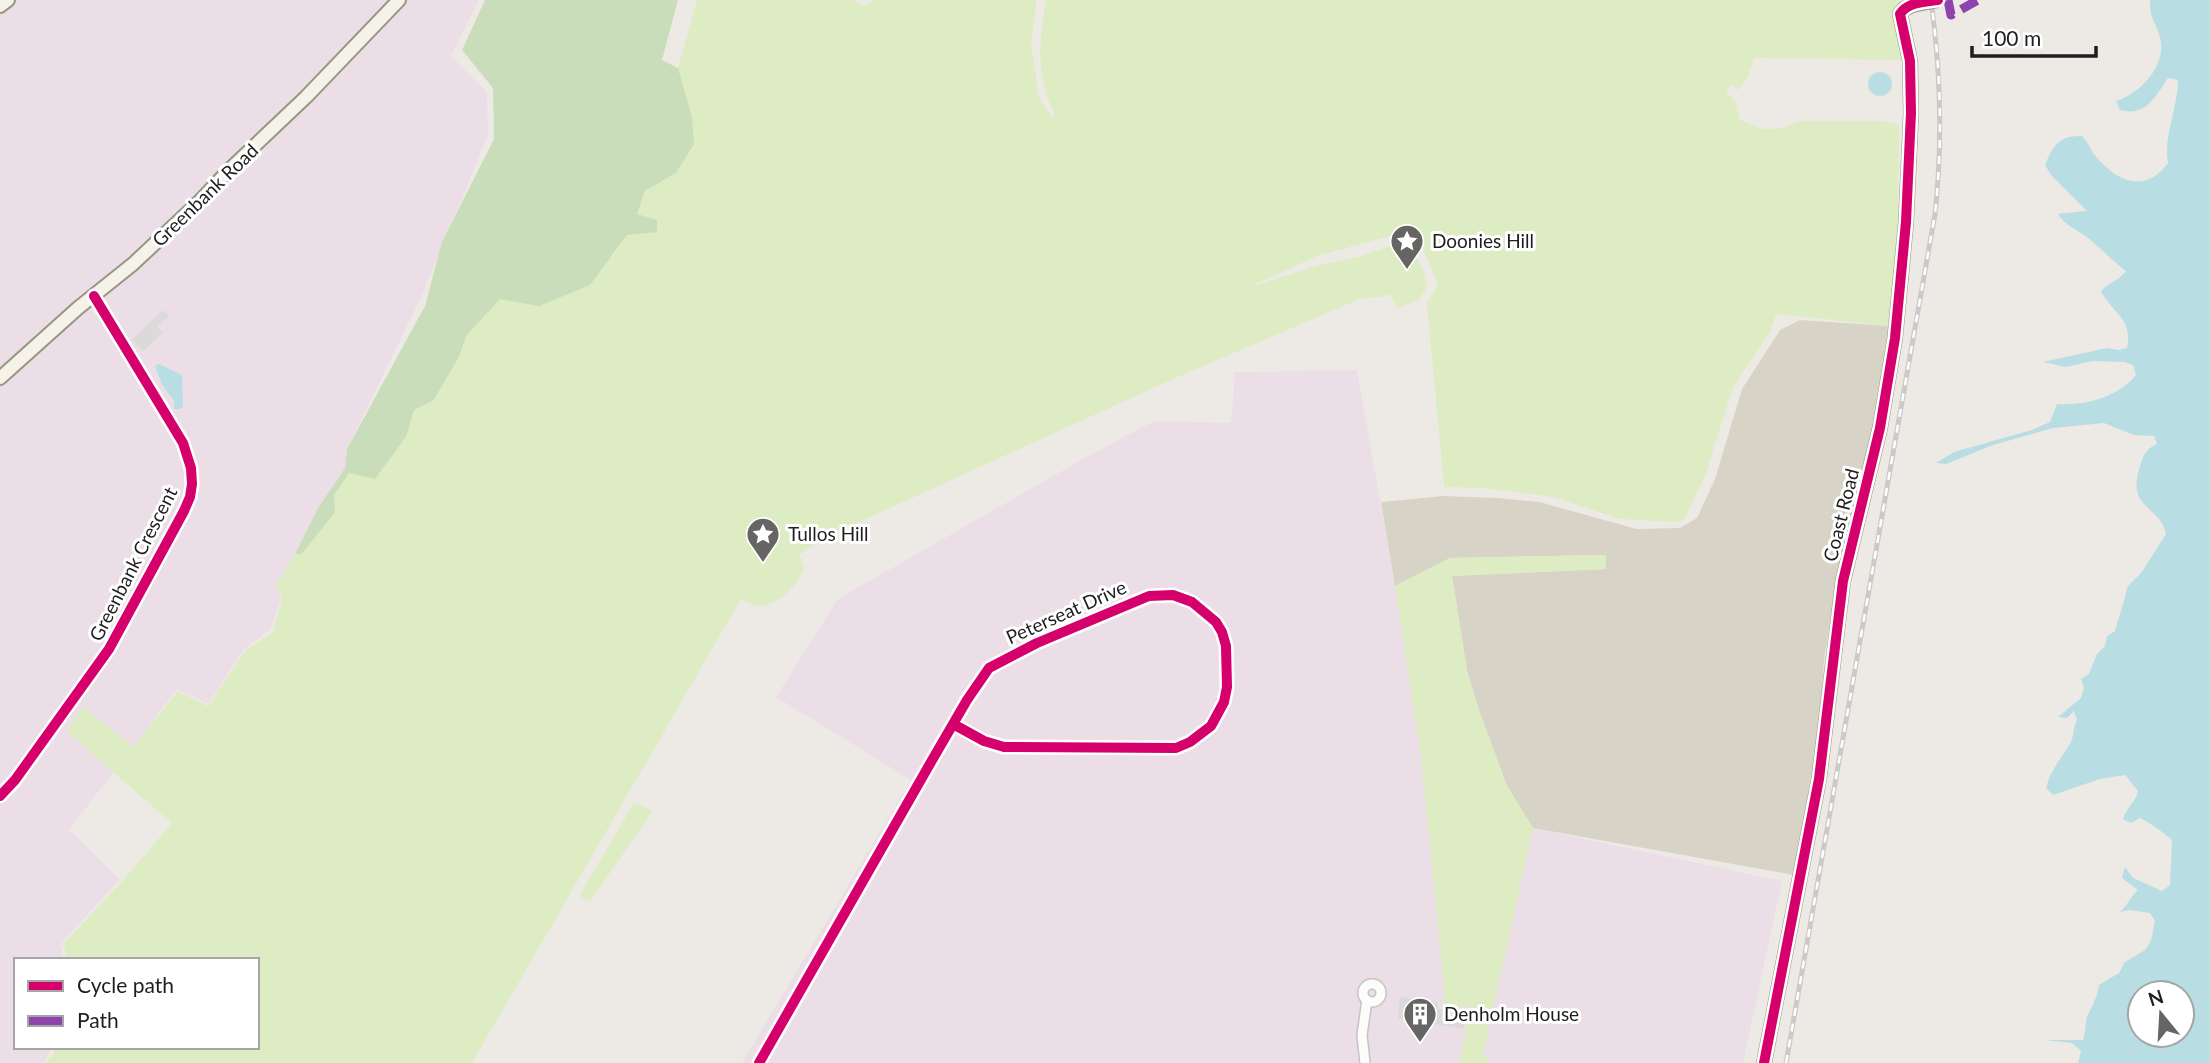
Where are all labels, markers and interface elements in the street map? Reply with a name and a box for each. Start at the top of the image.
scale bar [1972,14,2096,58]
text: 100 m [1982,25,2041,50]
street label: Greenbank Road [147,138,262,251]
place icon: Doonies Hill [1388,222,1426,271]
place label: Doonies Hill [1432,229,1534,252]
street label: Coast Road [1818,466,1863,564]
street label: Greenbank Crescent [84,483,181,645]
place icon: Tullos Hill [744,515,782,564]
place label: Tullos Hill [788,522,869,545]
street label: Peterseat Drive [1002,575,1129,648]
legend [14,958,259,1049]
text: Cycle path [77,972,174,997]
north arrow [2126,979,2196,1049]
text: N [2145,984,2166,1011]
building icon: Denholm House [1401,995,1439,1044]
place label: Denholm House [1444,1002,1579,1025]
text: Path [77,1007,119,1032]

